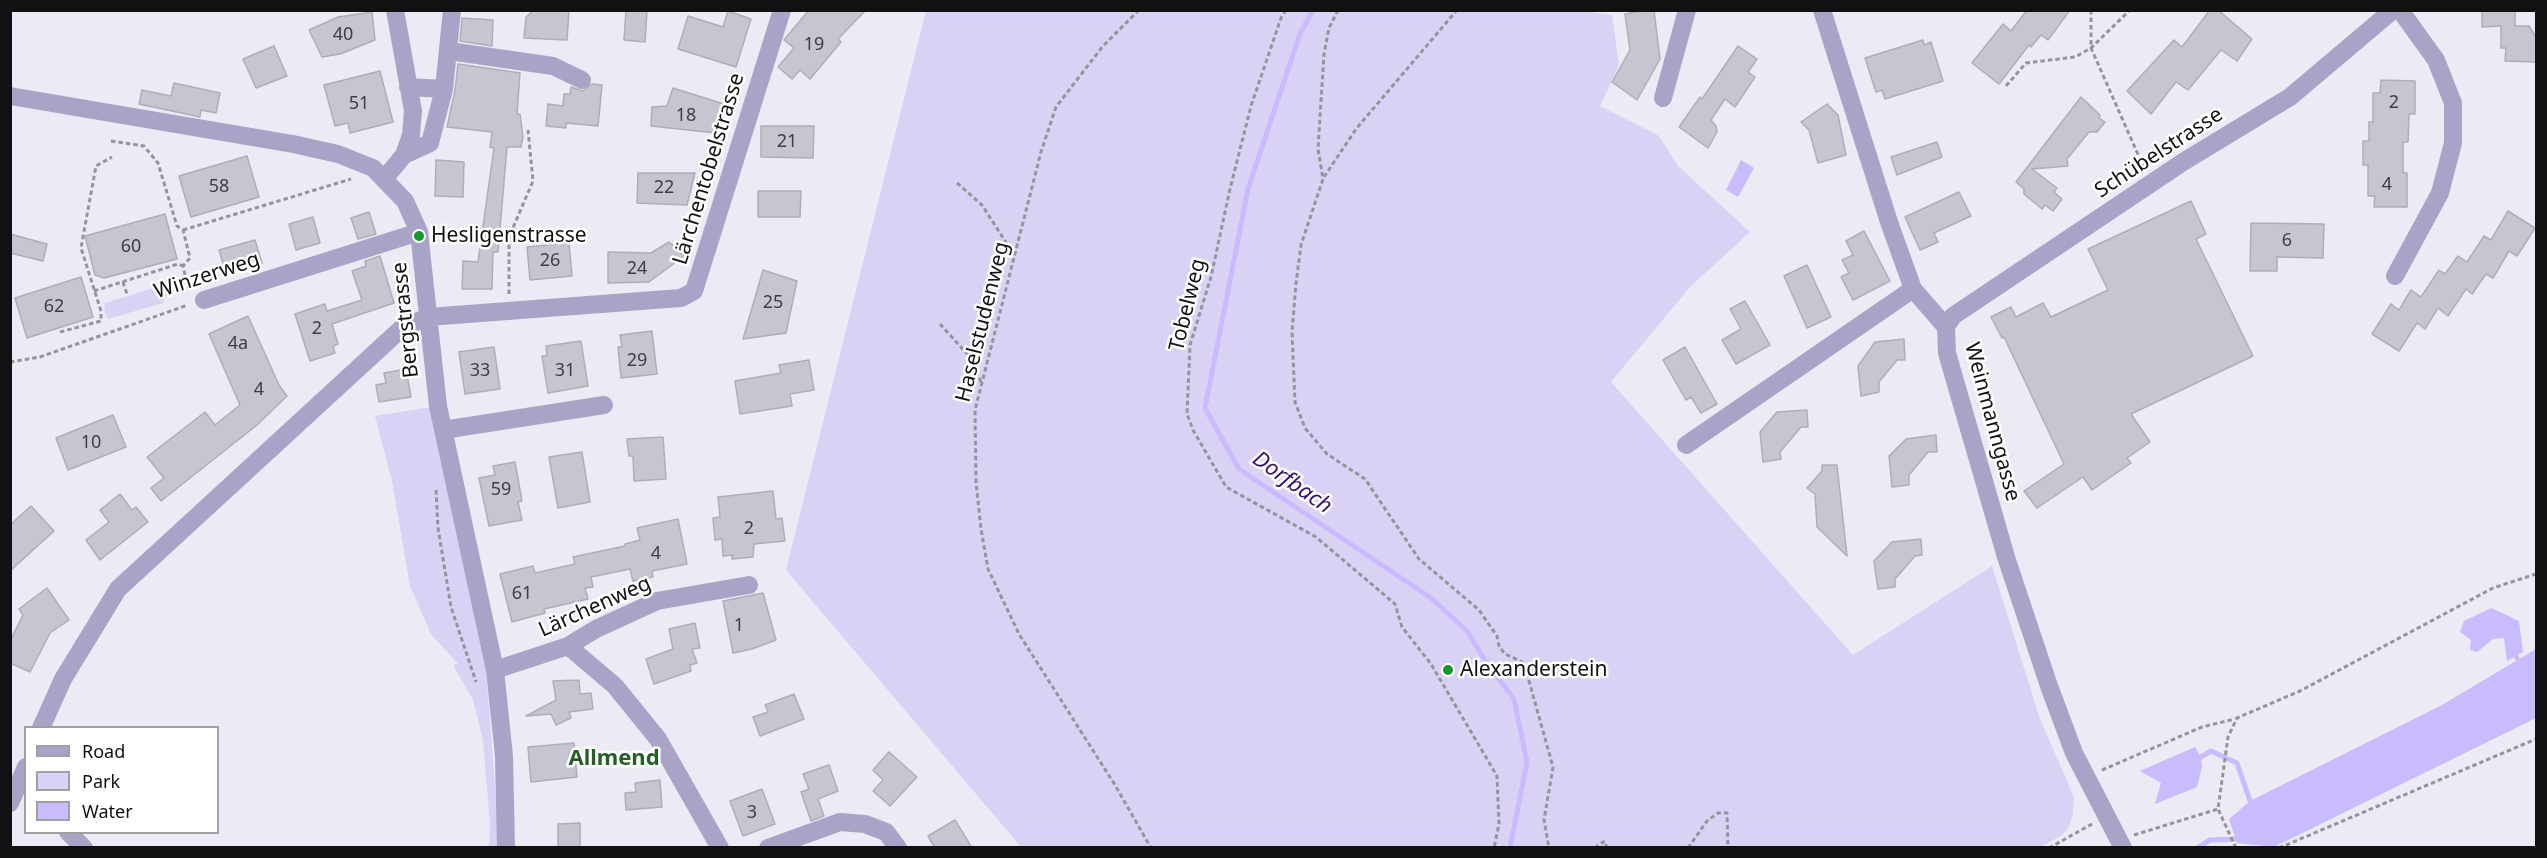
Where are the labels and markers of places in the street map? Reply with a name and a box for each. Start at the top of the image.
place label: Hesligenstrasse [431,223,587,249]
marker: Hesligenstrasse [412,229,426,243]
place label: Alexanderstein [1460,657,1607,683]
marker: Alexanderstein [1441,663,1455,677]

